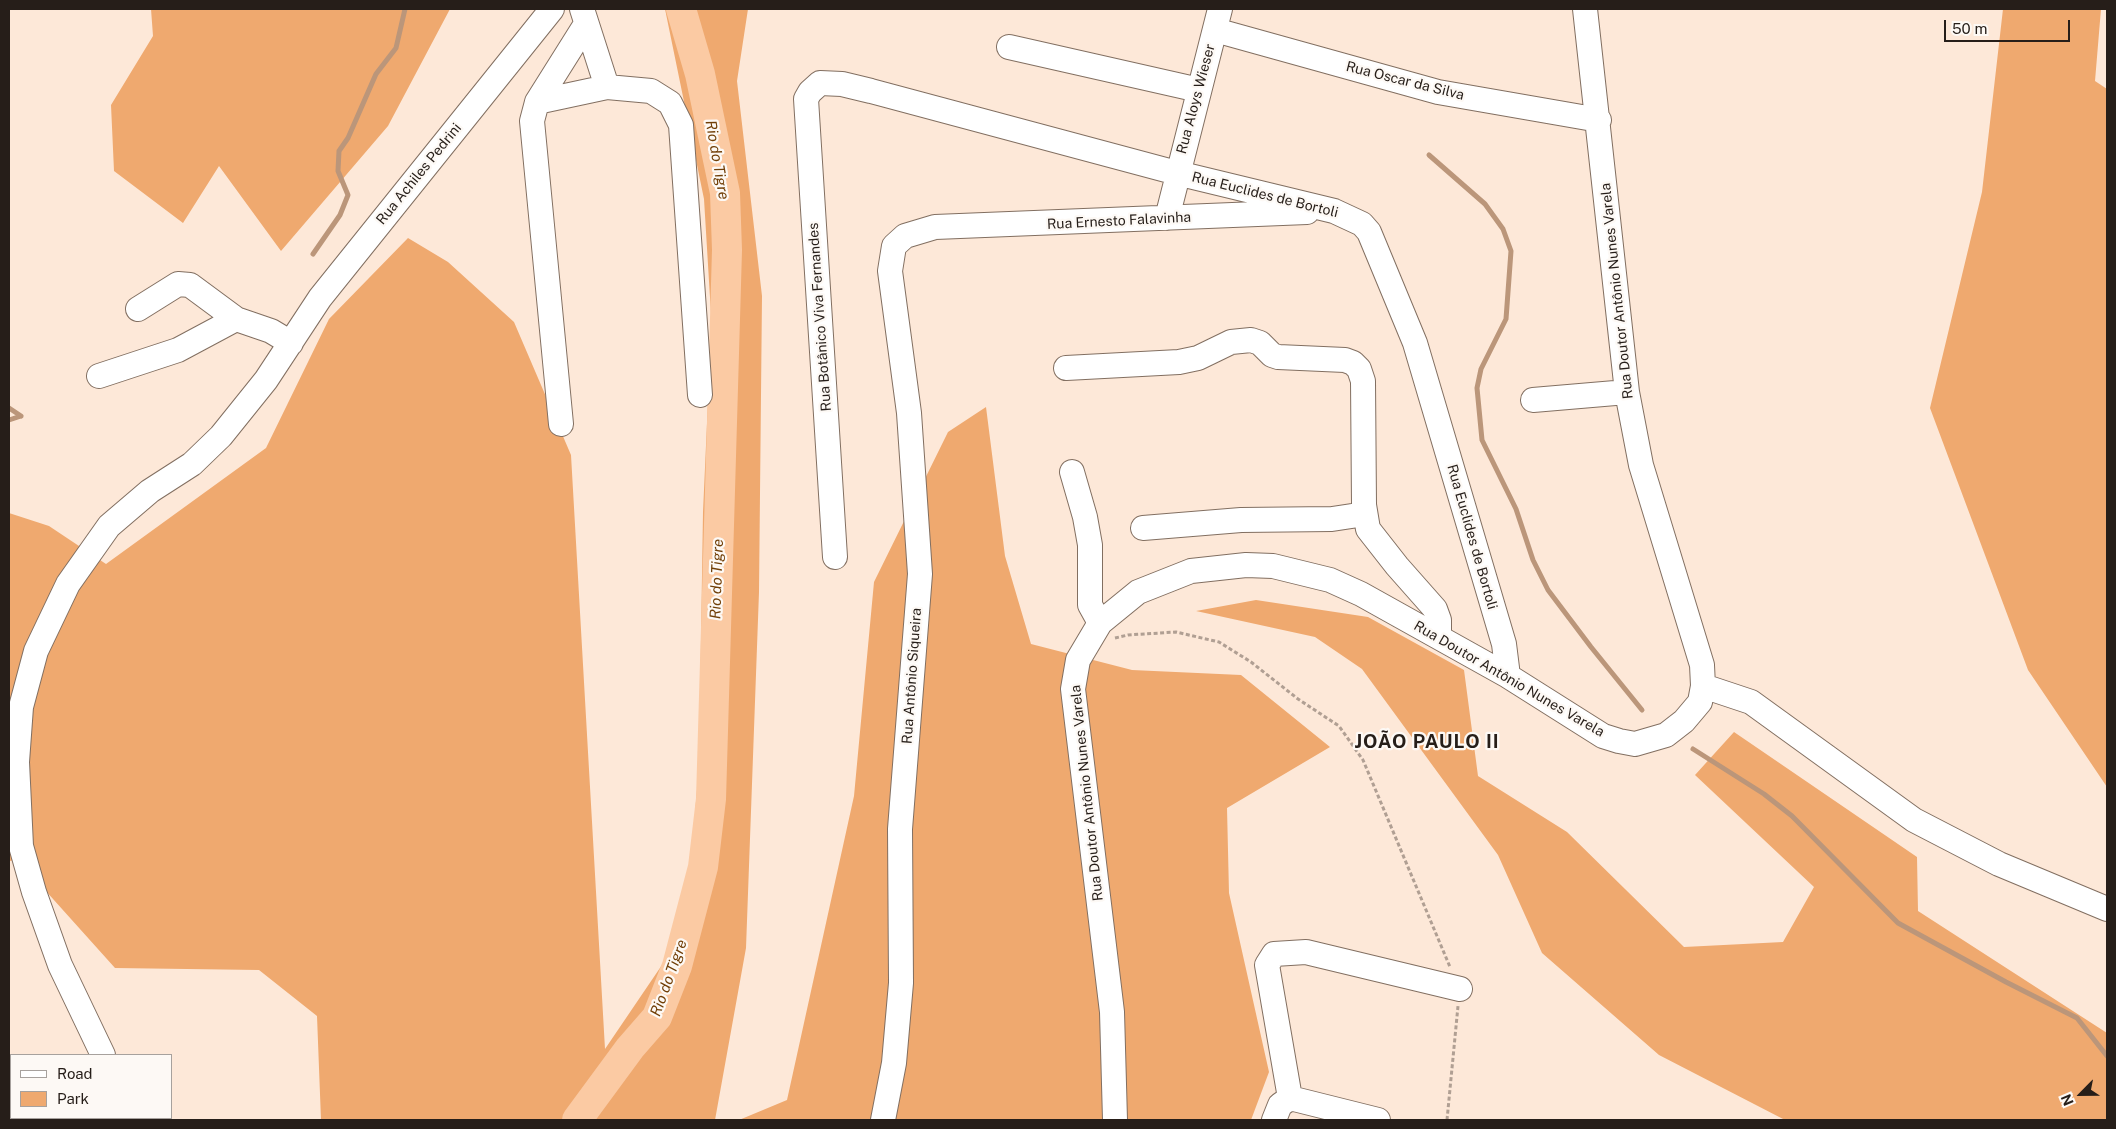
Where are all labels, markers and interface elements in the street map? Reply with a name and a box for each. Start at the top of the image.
scale bar [1946,10,2072,42]
text: 50 m [1952,20,1987,37]
street label: Rua Aloys Wieser [1173,42,1219,156]
street label: Rua Oscar da Silva [1344,58,1466,104]
water label: Rio do Tigre [701,119,733,201]
street label: Rua Achiles Pedrini [373,120,465,228]
street label: Rua Euclides de Bortoli [1190,169,1340,221]
street label: Rua Doutor Antônio Nunes Varela [1597,182,1637,400]
street label: Rua Ernesto Falavinha [1047,209,1191,233]
street label: Rua Botânico Viva Fernandes [805,222,835,412]
street label: Rua Euclides de Bortoli [1443,462,1501,612]
water label: Rio do Tigre [707,539,727,619]
street label: Rua Antônio Siqueira [899,608,925,744]
street label: Rua Doutor Antônio Nunes Varela [1411,617,1607,741]
street label: Rua Doutor Antônio Nunes Varela [1067,684,1107,902]
district label: JOÃO PAULO II [1353,731,1501,753]
water label: Rio do Tigre [647,937,691,1019]
legend [10,1054,172,1119]
text: Road [57,1065,93,1082]
north arrow [2056,1069,2106,1119]
text: Park [57,1090,89,1107]
text: N [2058,1092,2077,1108]

